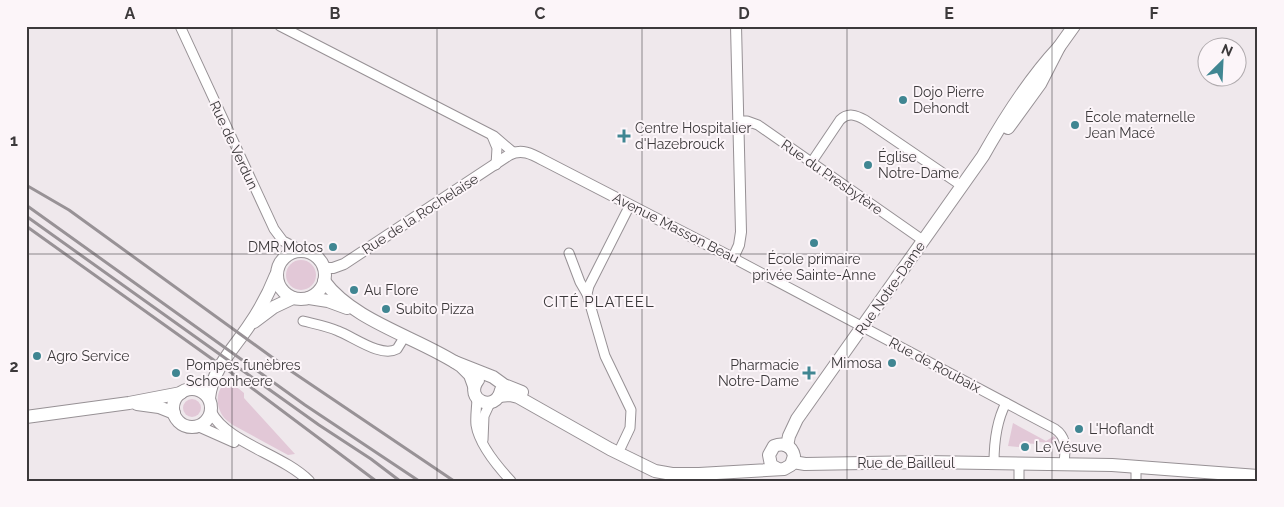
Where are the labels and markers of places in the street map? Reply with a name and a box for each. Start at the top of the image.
place label: Dojo Pierre Dehondt [913,84,984,116]
marker: Dojo Pierre Dehondt [897,94,909,106]
place label: École maternelle Jean Macé [1085,108,1195,141]
marker: École maternelle Jean Macé [1069,119,1081,131]
place label: Centre Hospitalier d'Hazebrouck [635,120,751,152]
marker: Centre Hospitalier d'Hazebrouck [617,129,631,143]
place label: Église Notre-Dame [878,148,959,181]
marker: Église Notre-Dame [862,159,874,171]
marker: École primaire privée Sainte-Anne [808,237,820,249]
place label: DMR Motos [248,239,323,255]
marker: DMR Motos [327,241,339,253]
place label: École primaire privée Sainte-Anne [752,250,876,283]
place label: Au Flore [364,282,418,298]
marker: Au Flore [348,284,360,296]
place label: Subito Pizza [396,301,474,317]
marker: Subito Pizza [380,303,392,315]
place label: Agro Service [47,348,129,364]
marker: Agro Service [31,350,43,362]
place label: Mimosa [831,355,882,371]
place label: Pompes funèbres Schoonheere [186,357,301,389]
place label: Pharmacie Notre-Dame [718,357,799,389]
marker: Mimosa [886,357,898,369]
marker: Pompes funèbres Schoonheere [170,367,182,379]
marker: Pharmacie Notre-Dame [803,367,815,379]
place label: L'Hoflandt [1089,421,1155,437]
marker: L'Hoflandt [1073,423,1085,435]
place label: Le Vésuve [1035,439,1102,455]
marker: Le Vésuve [1019,441,1031,453]

